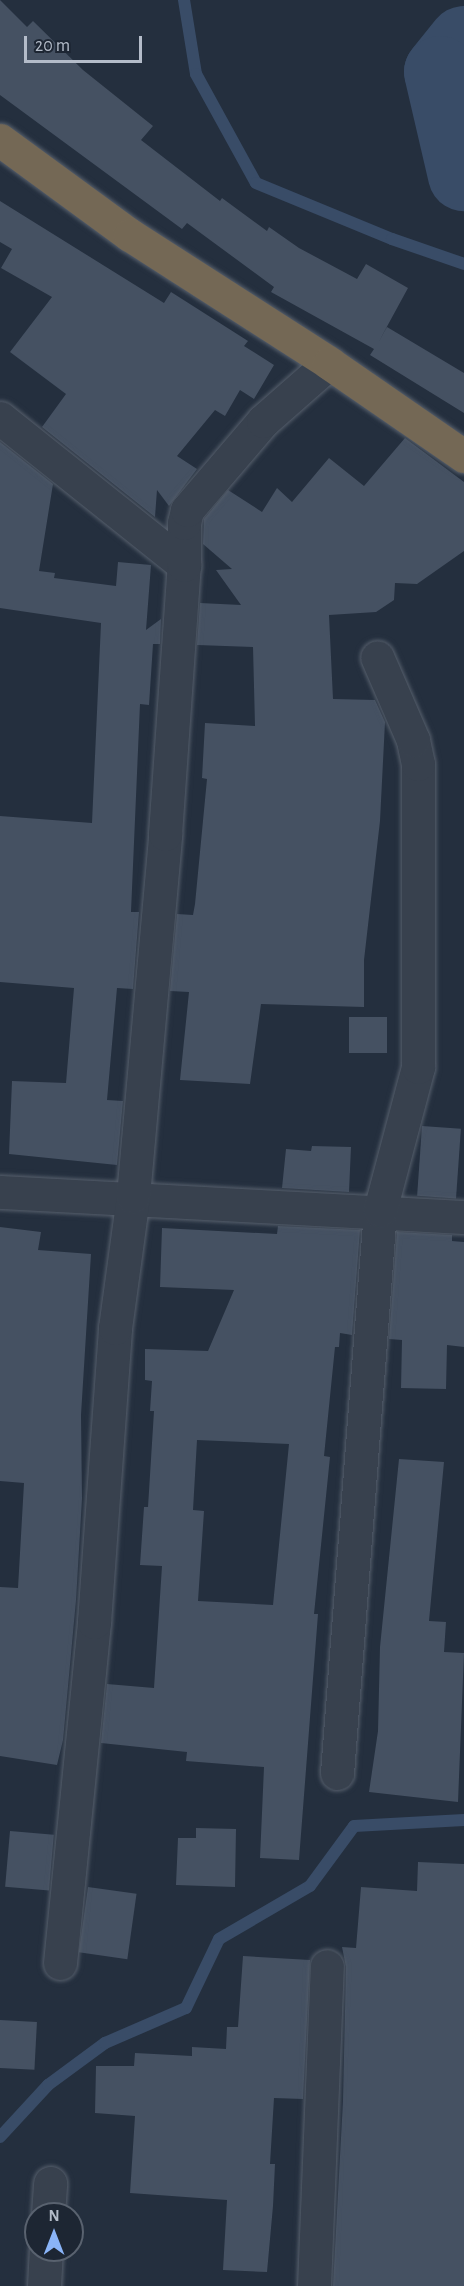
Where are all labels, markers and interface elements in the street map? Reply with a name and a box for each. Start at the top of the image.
scale bar [27,24,146,62]
text: 20 m [35,37,70,55]
north arrow [24,2202,84,2262]
text: N [48,2208,60,2224]

